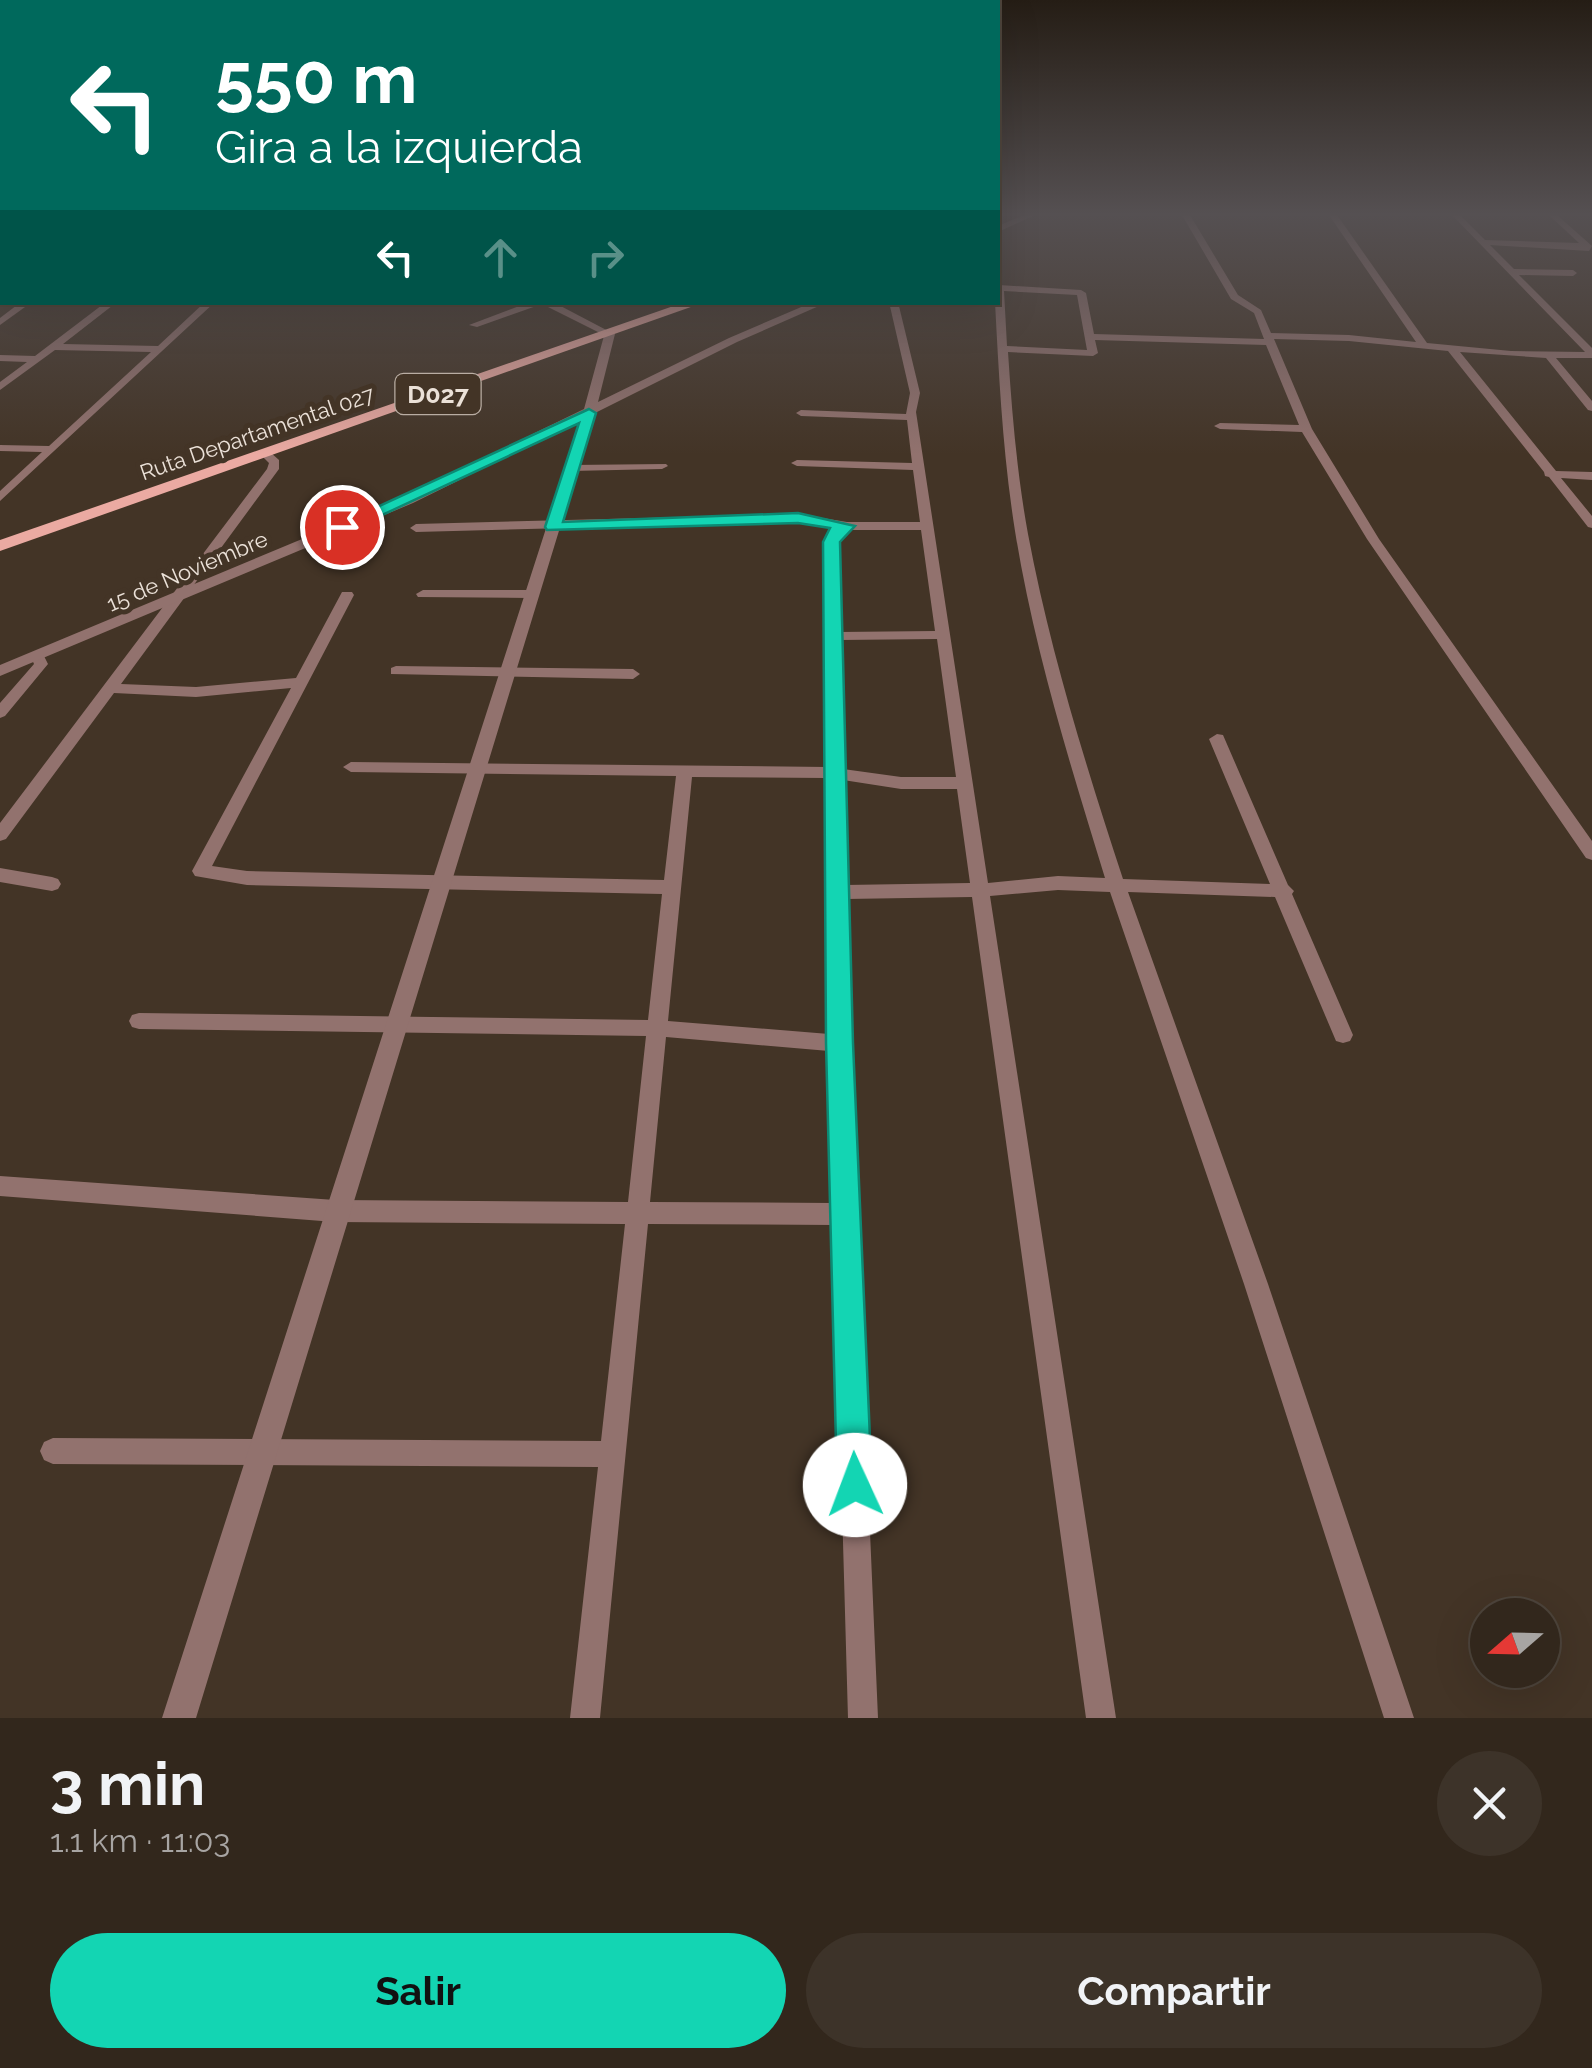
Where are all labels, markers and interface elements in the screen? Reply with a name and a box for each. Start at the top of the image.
text: 550 m [215,37,418,119]
icon: left [50,40,180,170]
text: Gira a la izquierda [215,121,583,174]
icon: left [368,230,423,285]
icon: ahead [473,230,528,285]
icon: right [578,230,633,285]
road number: D027 [396,374,480,414]
street label: Ruta Departamental 027 [136,381,378,485]
pin [300,485,385,570]
icon: arrive [315,500,370,555]
street label: 15 de Noviembre [103,525,271,617]
position arrow [803,1433,907,1537]
north arrow [1470,1598,1560,1688]
map controls [1470,1598,1560,1688]
text: 3 min [50,1749,205,1819]
button: close [1437,1751,1542,1856]
text: 1.1 km · 11:03 [50,1822,230,1859]
button: Salir [50,1933,786,2048]
button: Compartir [806,1933,1542,2048]

